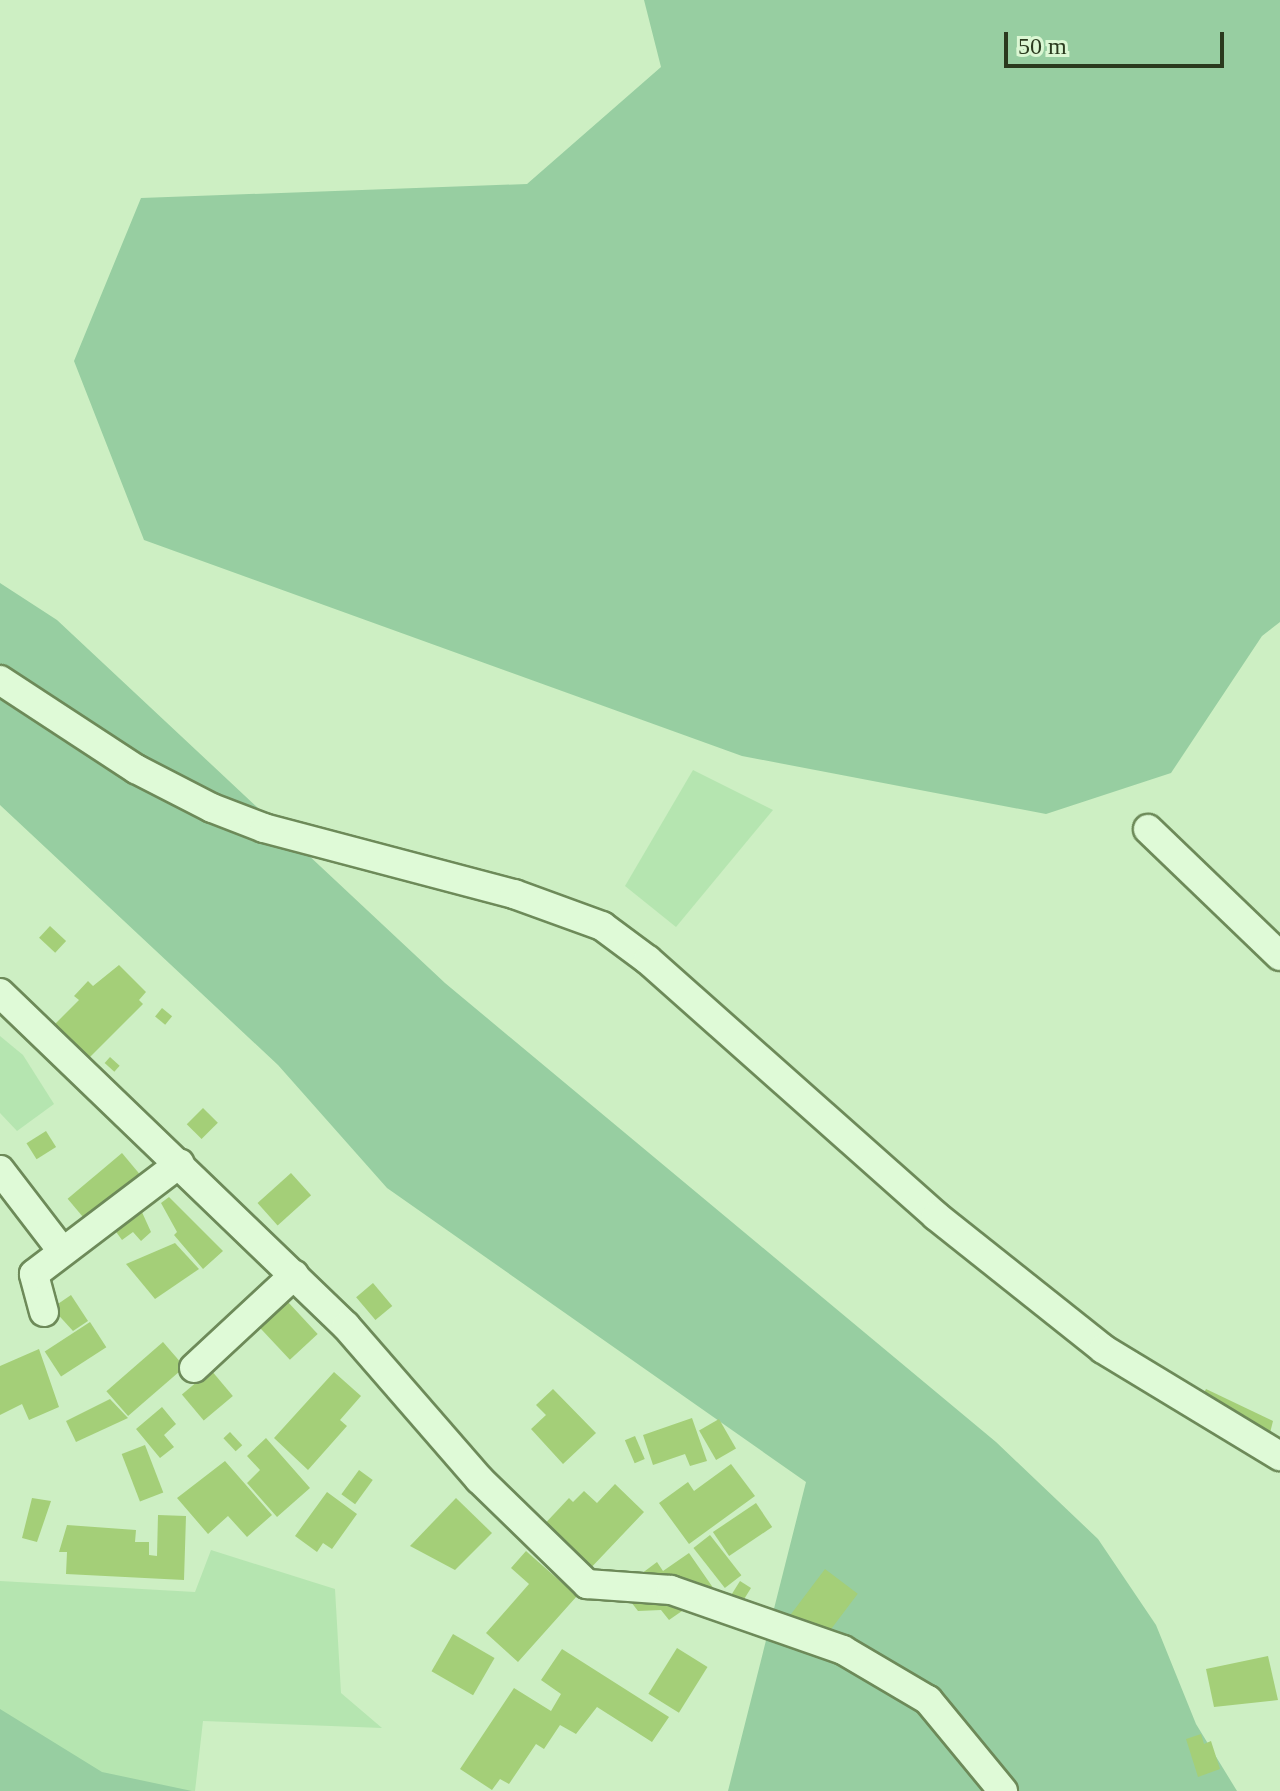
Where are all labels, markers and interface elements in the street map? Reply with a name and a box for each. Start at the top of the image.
scale bar [1008,16,1228,66]
text: 50 m [1018,33,1067,59]

